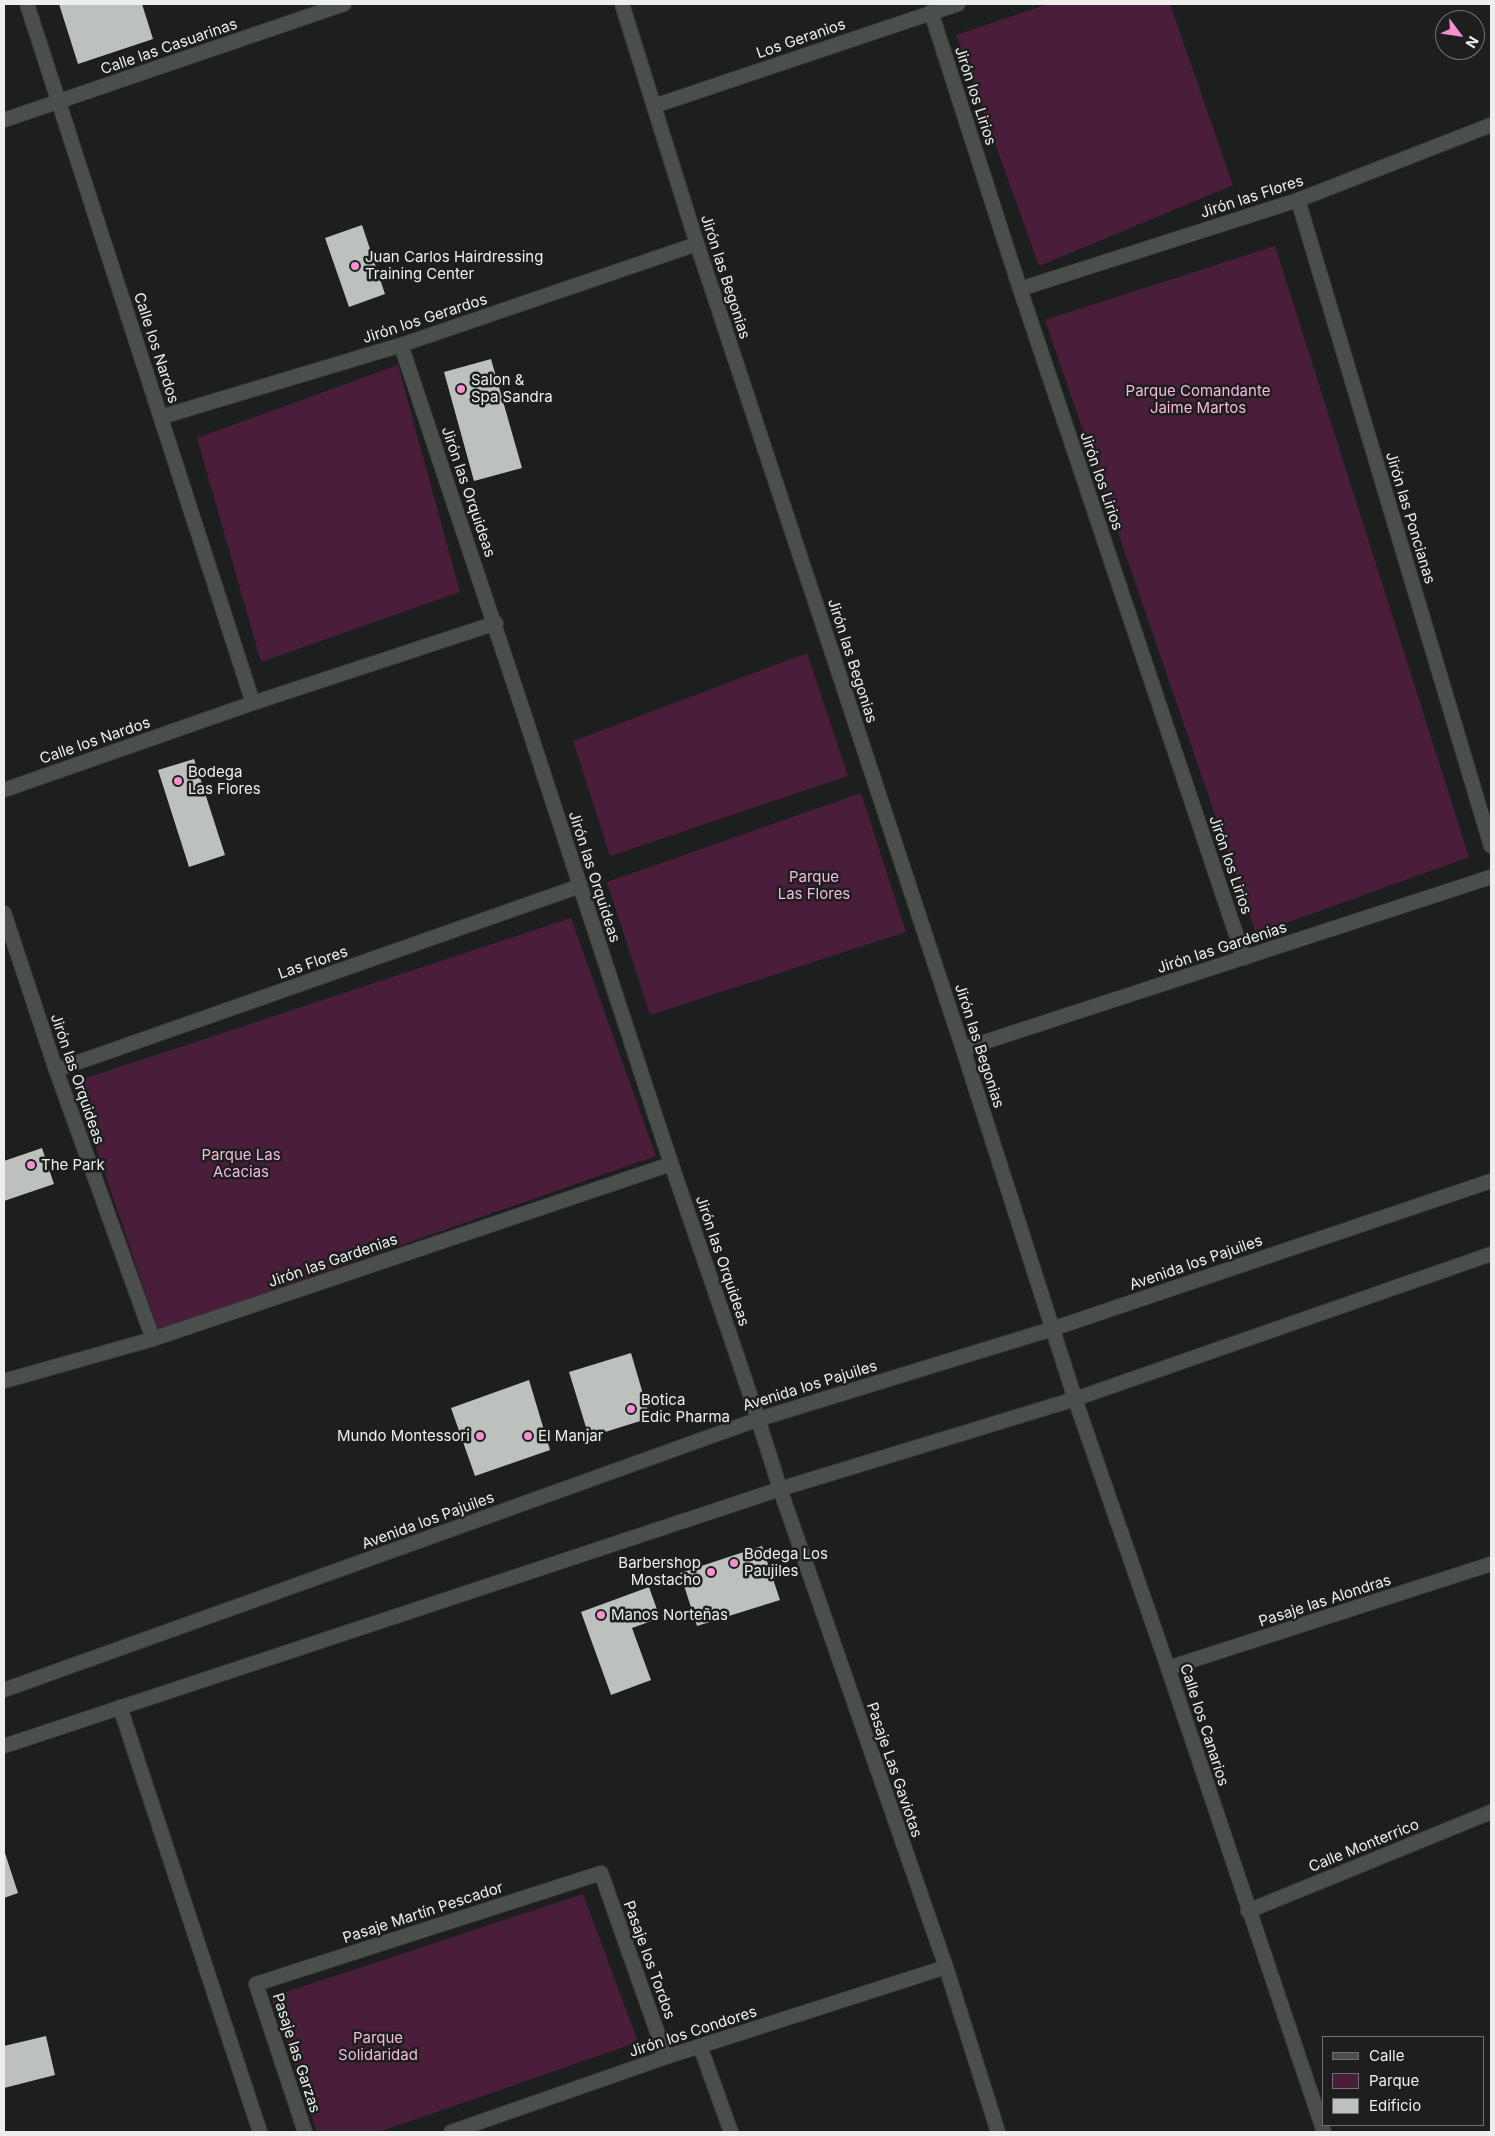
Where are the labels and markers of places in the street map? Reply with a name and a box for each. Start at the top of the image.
place label: Juan Carlos Hairdressing Training Center [365,248,543,283]
marker: Juan Carlos Hairdressing Training Center [349,260,361,272]
place label: Salon & Spa Sandra [471,371,553,406]
marker: Salon & Spa Sandra [455,383,467,395]
place label: Bodega Las Flores [188,763,261,798]
marker: Bodega Las Flores [172,775,184,787]
place label: The Park [41,1156,105,1174]
marker: The Park [25,1159,37,1171]
place label: Botica Edic Pharma [641,1391,730,1426]
marker: Botica Edic Pharma [625,1403,637,1415]
place label: Mundo Montessori [337,1427,470,1445]
place label: El Manjar [538,1427,603,1445]
marker: Mundo Montessori [474,1430,486,1442]
marker: El Manjar [522,1430,534,1442]
place label: Bodega Los Paujiles [744,1545,828,1580]
place label: Barbershop Mostacho [618,1554,701,1589]
marker: Bodega Los Paujiles [728,1557,740,1569]
marker: Barbershop Mostacho [705,1566,717,1578]
place label: Manos Norteñas [611,1606,728,1624]
marker: Manos Norteñas [595,1609,607,1621]

